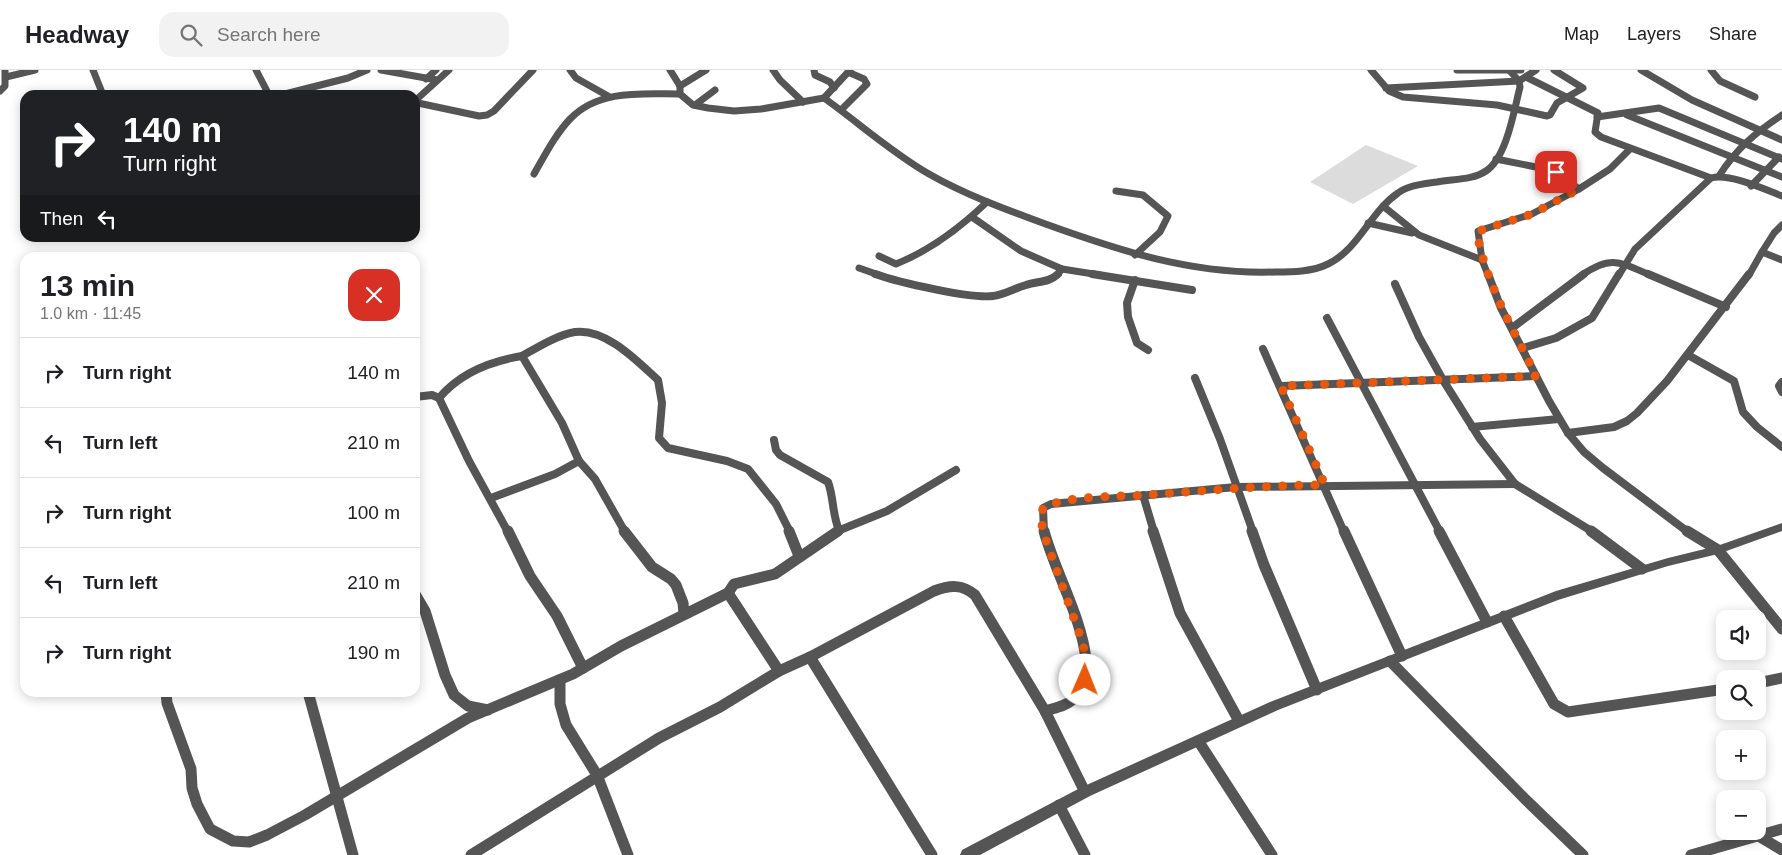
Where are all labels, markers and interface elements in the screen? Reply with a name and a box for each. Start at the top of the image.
search box [159,12,509,57]
text: Headway [25,21,129,48]
icon: search [177,21,205,49]
text: Search here [217,24,321,45]
text: Map [1564,24,1599,44]
text: Layers [1627,24,1681,44]
text: Share [1709,24,1757,44]
icon: right [40,110,105,175]
text: 140 m [123,110,222,149]
text: Turn right [123,151,216,176]
pin [1535,151,1577,193]
icon: arrive [1542,158,1570,186]
icon: left [93,205,121,233]
text: Then [40,208,83,229]
text: 13 min [40,269,135,302]
button: close [348,269,400,321]
text: 1.0 km · 11:45 [40,305,141,322]
icon: right [40,359,68,387]
text: Turn right [83,362,171,383]
text: 140 m [347,362,400,383]
icon: left [40,429,68,457]
text: Turn left [83,432,158,453]
text: 210 m [347,432,400,453]
icon: right [40,499,68,527]
text: Turn right [83,502,171,523]
text: 100 m [347,502,400,523]
icon: left [40,569,68,597]
text: Turn left [83,572,158,593]
text: 210 m [347,572,400,593]
map controls [1716,610,1766,840]
button: sound [1716,610,1766,660]
icon: right [40,639,68,667]
text: Turn right [83,642,171,663]
text: 190 m [347,642,400,663]
position arrow [1058,653,1110,705]
button: search [1716,670,1766,720]
button: + [1716,730,1766,780]
button: − [1716,790,1766,840]

